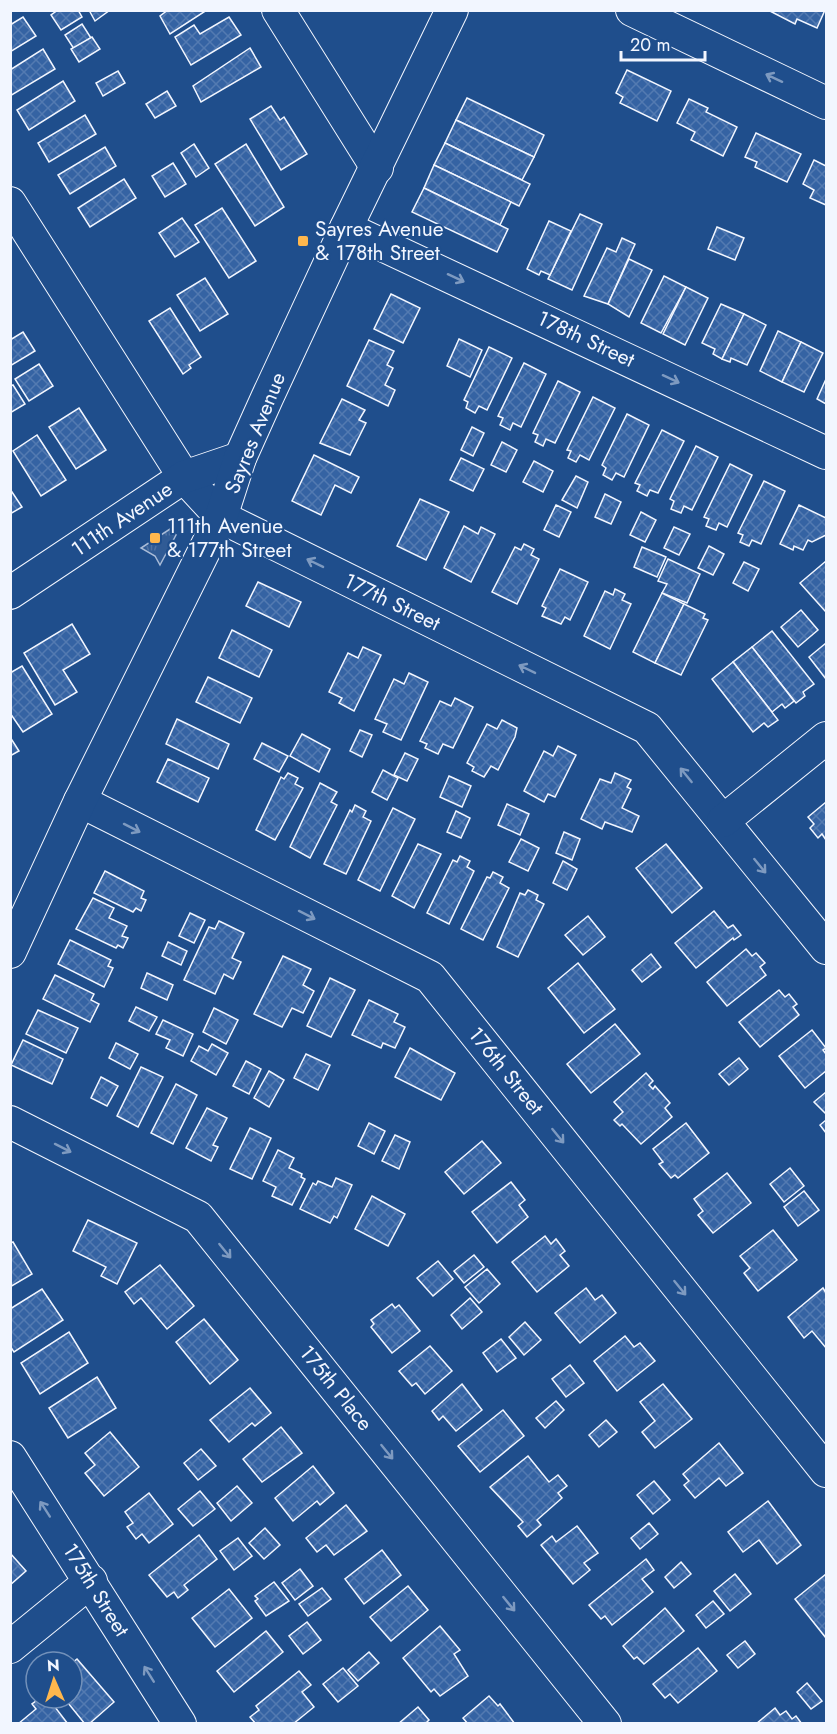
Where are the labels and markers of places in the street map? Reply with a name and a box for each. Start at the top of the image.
place label: Sayres Avenue & 178th Street [315,214,444,268]
marker: Sayres Avenue & 178th Street [296,234,310,248]
place label: 111th Avenue & 177th Street [167,511,291,565]
marker: 111th Avenue & 177th Street [148,531,162,545]

